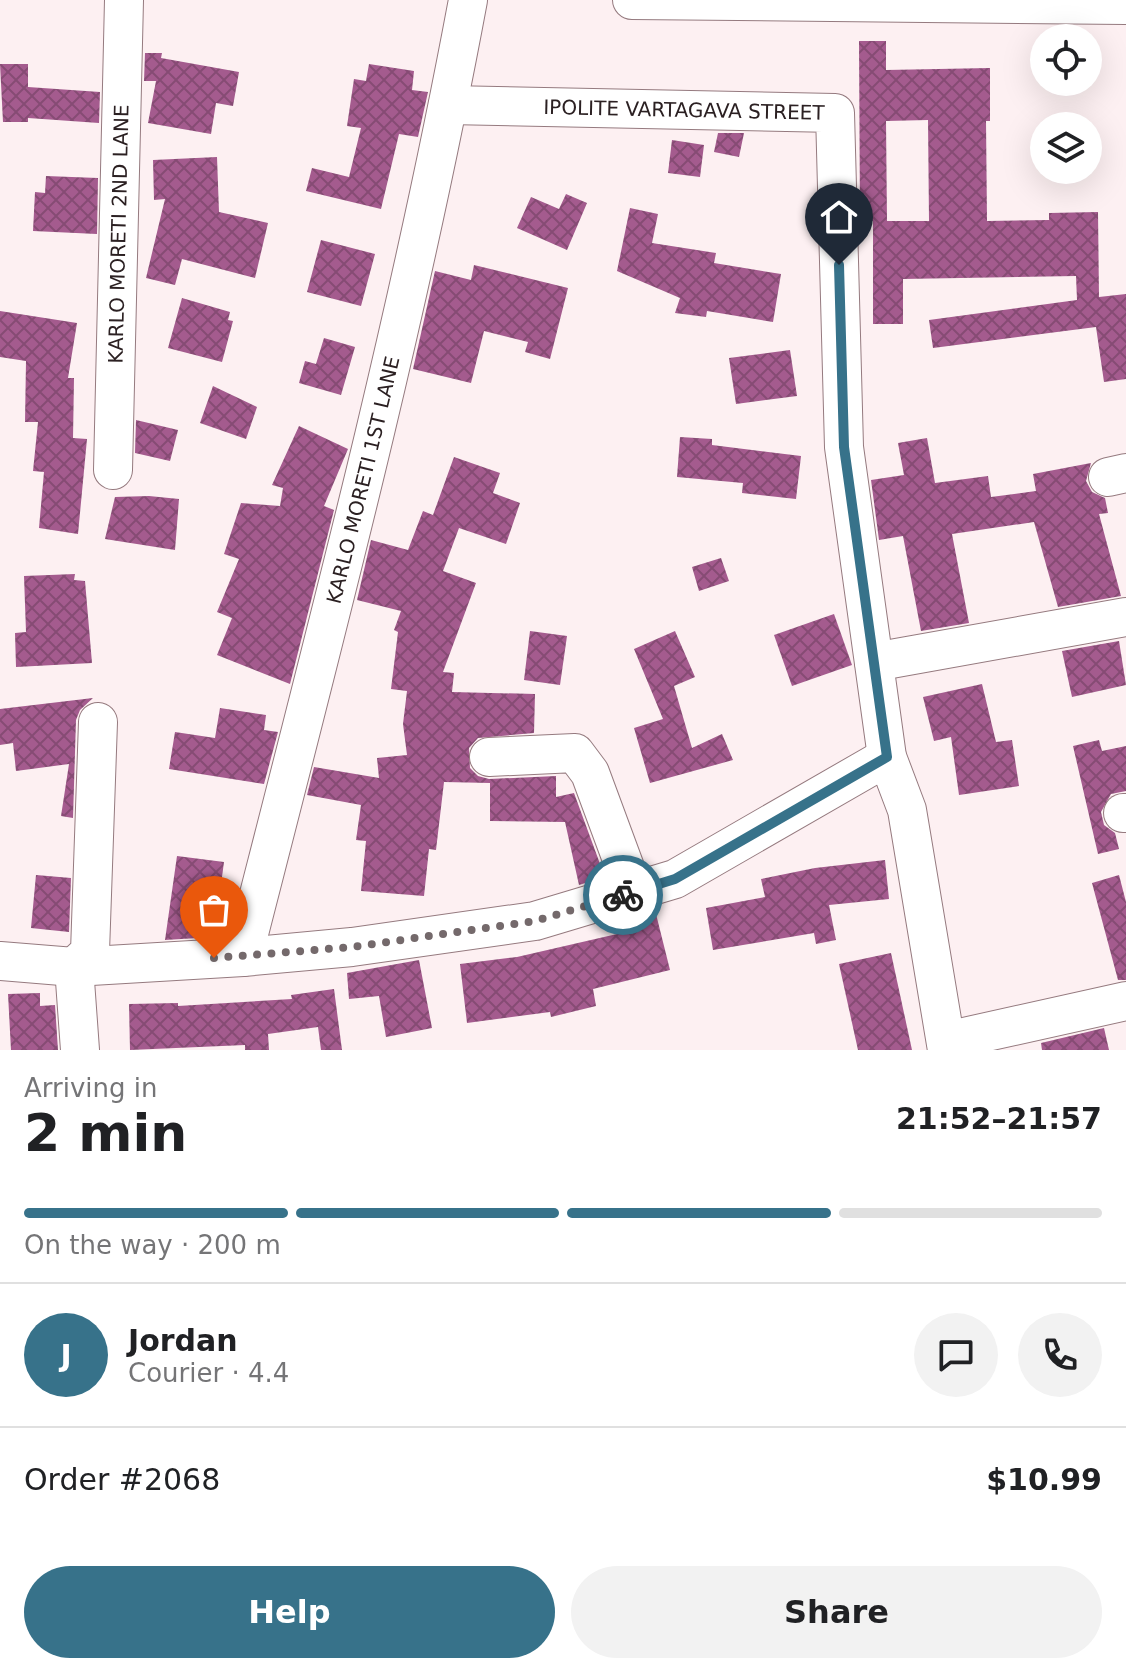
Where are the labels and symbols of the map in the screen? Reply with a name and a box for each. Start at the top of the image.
street label: IPOLITE VARTAGAVA STREET [543,95,826,125]
street label: KARLO MORETI 2ND LANE [103,104,134,364]
pin [805,183,873,265]
street label: KARLO MORETI 1ST LANE [321,354,404,606]
courier [583,855,663,935]
pin [180,876,248,958]

